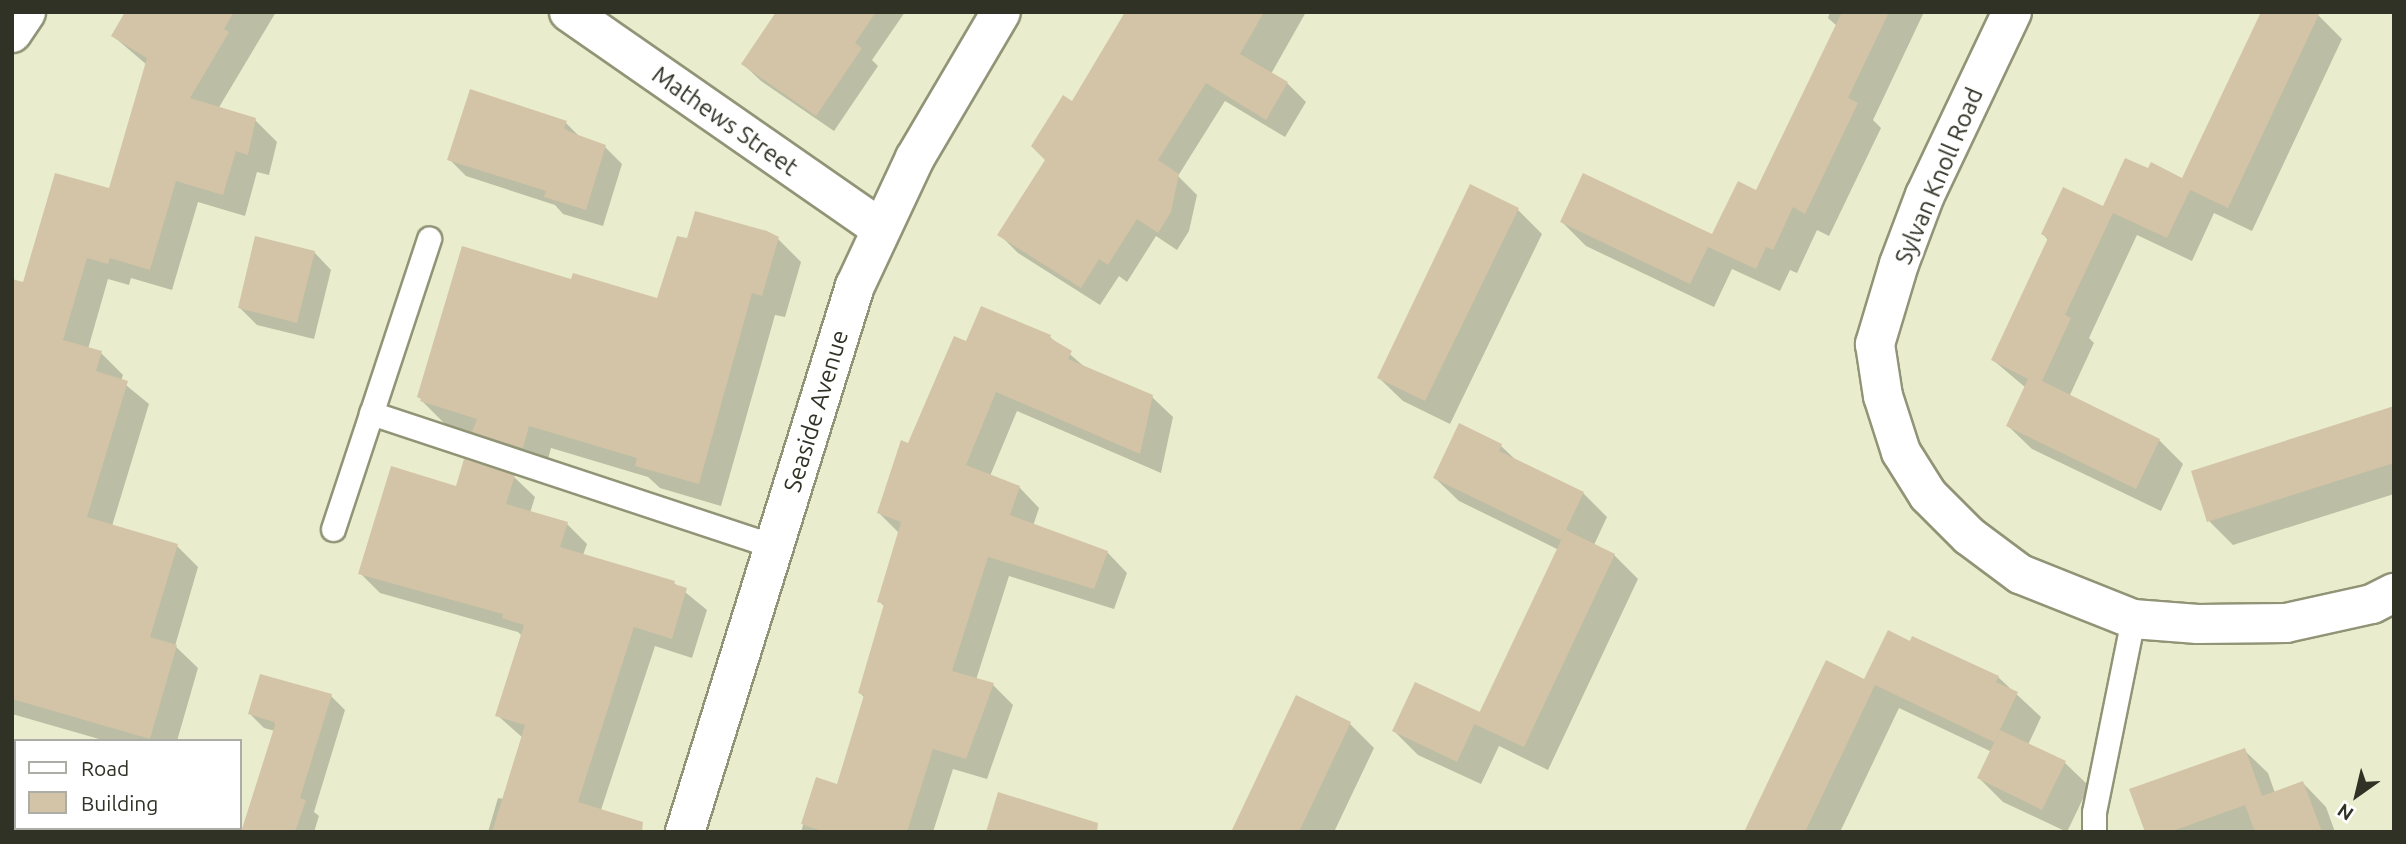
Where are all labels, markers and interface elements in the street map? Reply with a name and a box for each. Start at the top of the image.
street label: Mathews Street [647,60,803,182]
street label: Sylvan Knoll Road [1889,83,1989,269]
street label: Seaside Avenue [778,326,854,496]
legend [14,739,242,830]
text: Road [81,756,129,780]
north arrow [2322,760,2392,830]
text: Building [81,791,158,815]
text: N [2333,799,2357,825]

